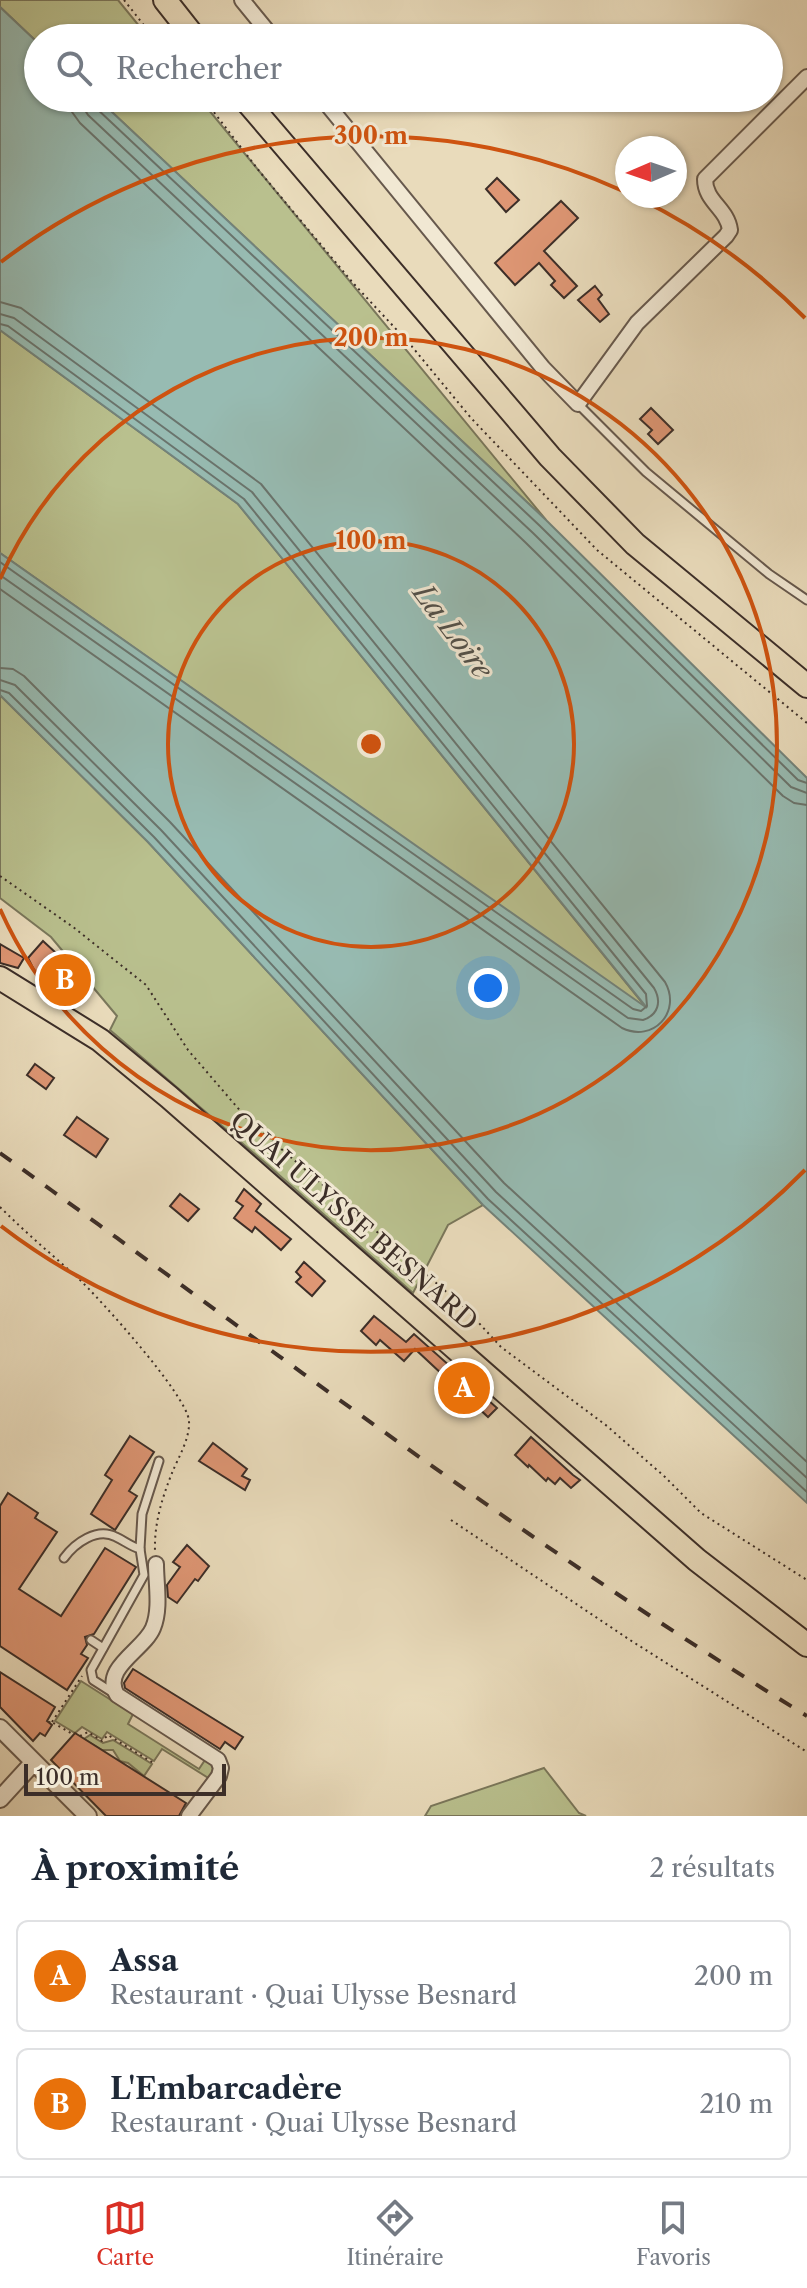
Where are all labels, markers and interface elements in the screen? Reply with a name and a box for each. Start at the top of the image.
search box [24,24,783,112]
icon: search [52,46,96,90]
text: Rechercher [116,50,282,87]
text: 300 m [334,121,408,150]
north arrow [615,136,687,208]
text: 200 m [334,323,408,352]
text: 100 m [335,526,407,555]
water label: La Loire [405,575,501,686]
centre of rings [357,730,385,758]
pin: B [39,950,91,1010]
your location [468,968,508,1008]
street label: QUAI ULYSSE BESNARD [224,1105,484,1337]
pin: A [438,1358,490,1418]
scale bar [24,1760,226,1796]
text: 100 m [36,1764,99,1791]
text: À proximité [32,1847,239,1889]
text: 2 résultats [649,1852,775,1884]
text: Assa [110,1942,178,1979]
text: A [50,1960,70,1992]
text: 200 m [694,1960,773,1992]
text: Restaurant · Quai Ulysse Besnard [110,1979,517,2011]
text: L'Embarcadère [110,2070,342,2107]
text: B [50,2088,70,2120]
text: 210 m [700,2088,773,2120]
text: Restaurant · Quai Ulysse Besnard [110,2107,517,2139]
tab: Carte [96,2196,154,2271]
tab: Itinéraire [346,2196,444,2271]
tab: Favoris [636,2196,711,2271]

